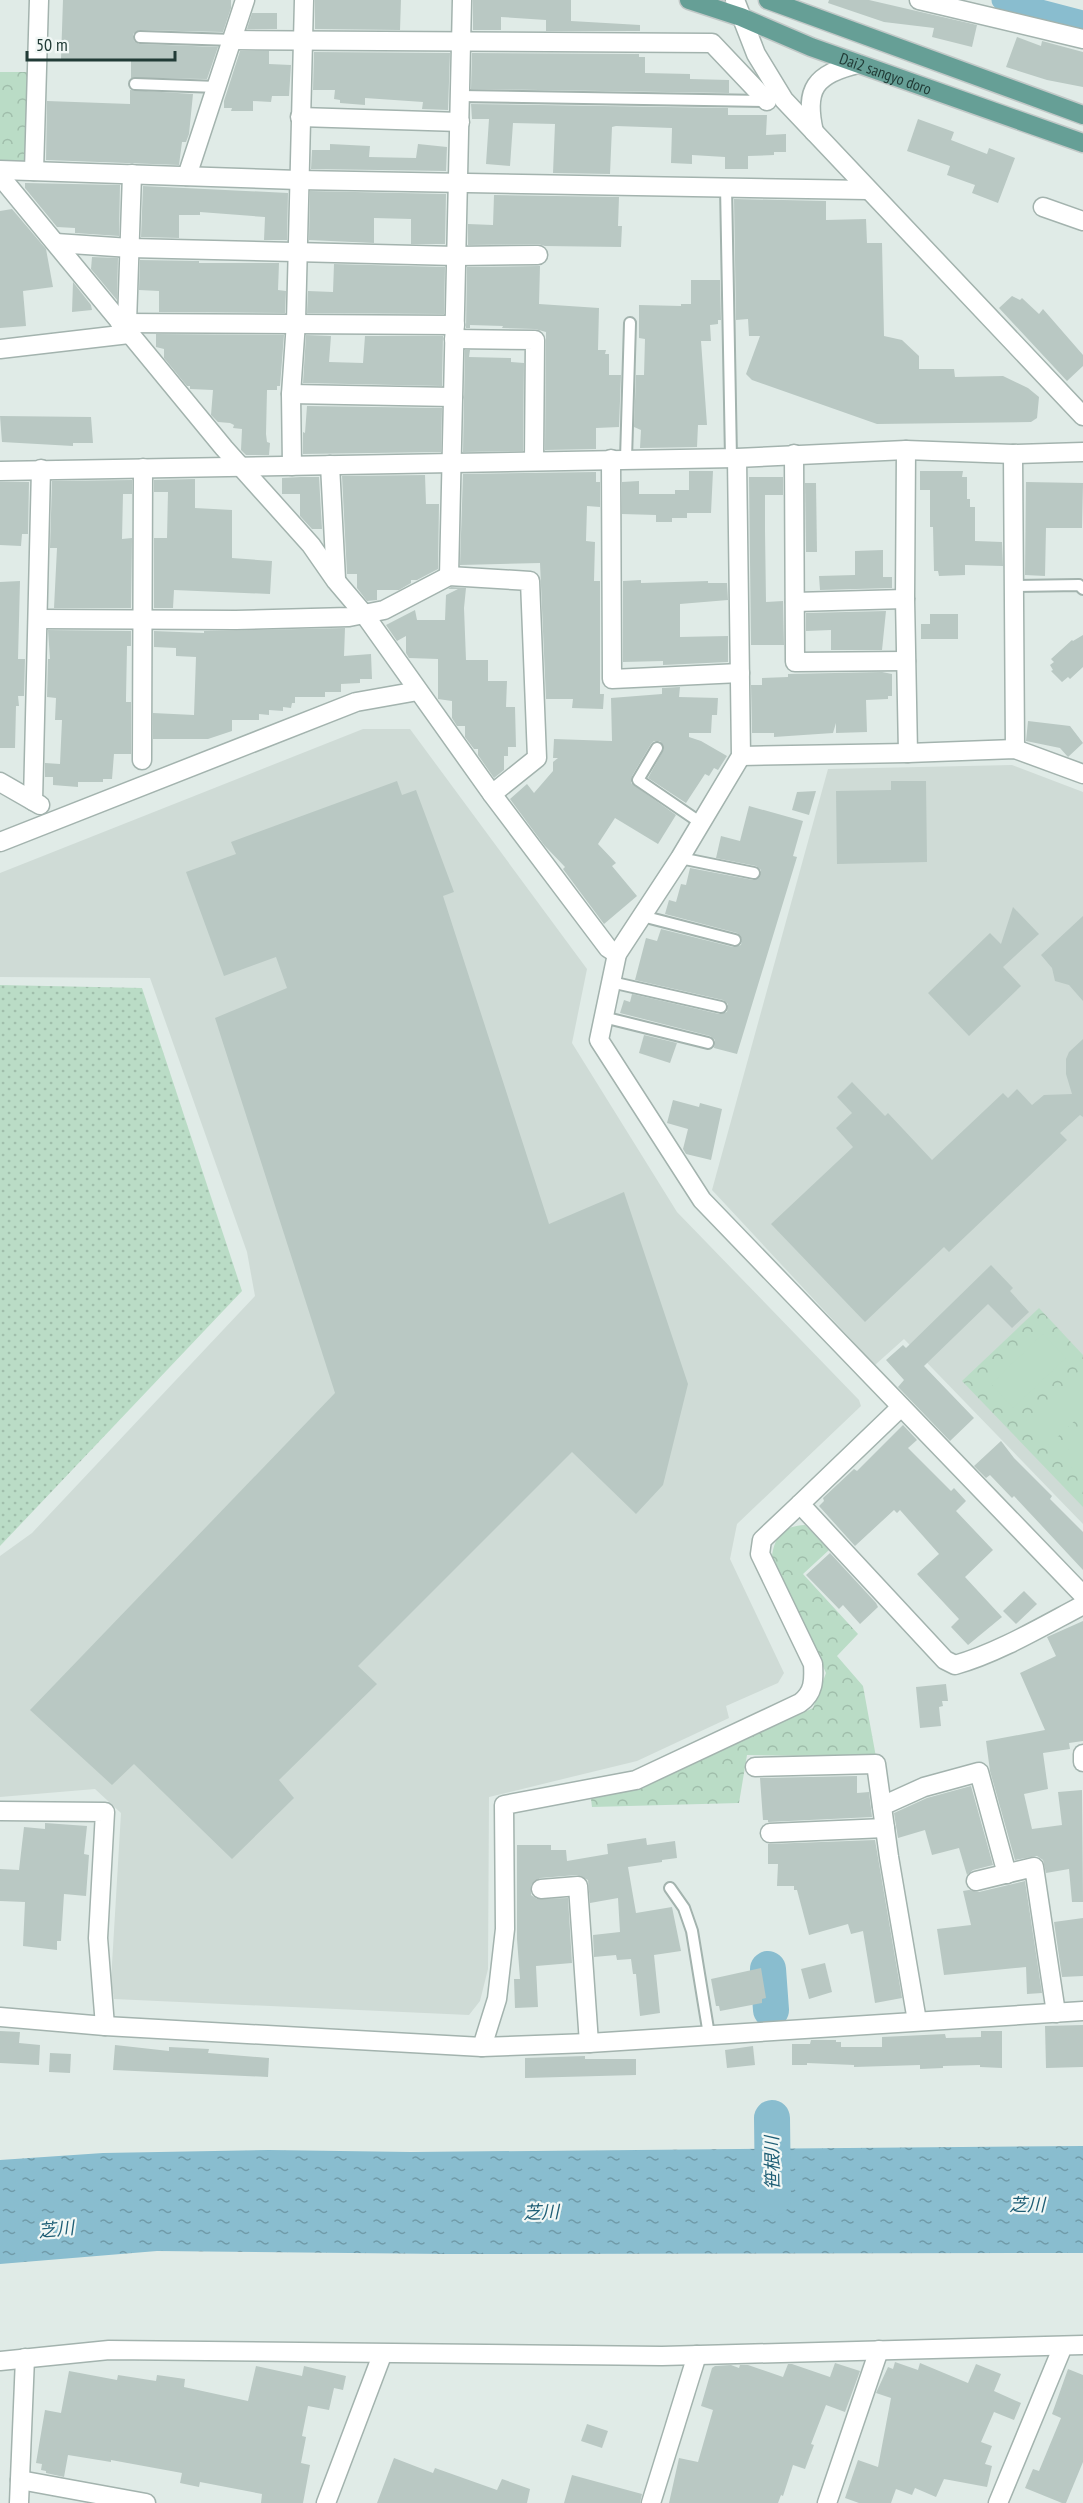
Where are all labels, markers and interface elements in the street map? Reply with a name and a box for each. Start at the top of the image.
scale bar [27,24,176,62]
text: 50 m [36,33,68,56]
street label: Dai2 sangyo doro [837,48,934,99]
water label: 笹根川 [760,2134,784,2190]
water label: 芝川 [1009,2193,1047,2216]
water label: 芝川 [523,2200,561,2224]
water label: 芝川 [37,2215,77,2242]

